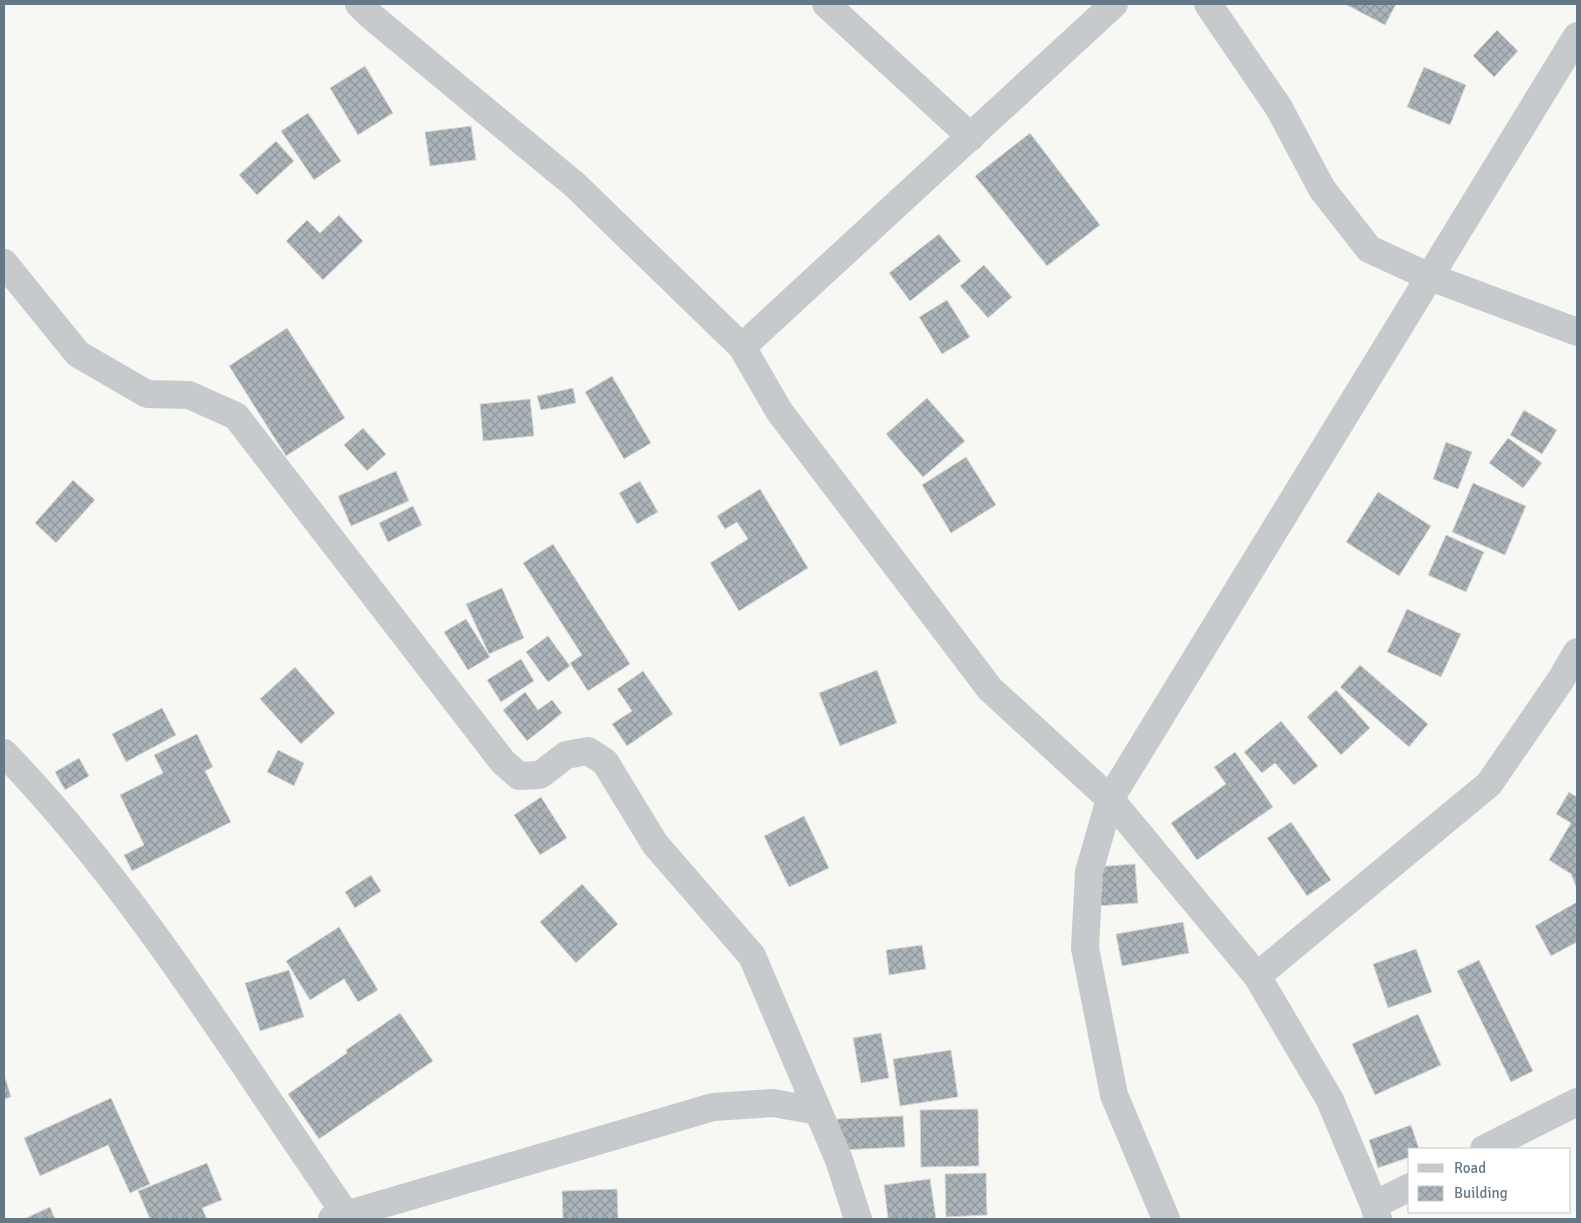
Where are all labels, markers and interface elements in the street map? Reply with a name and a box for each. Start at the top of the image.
legend [1408,1148,1571,1213]
text: Road [1454,1159,1486,1177]
text: Building [1454,1184,1508,1202]

